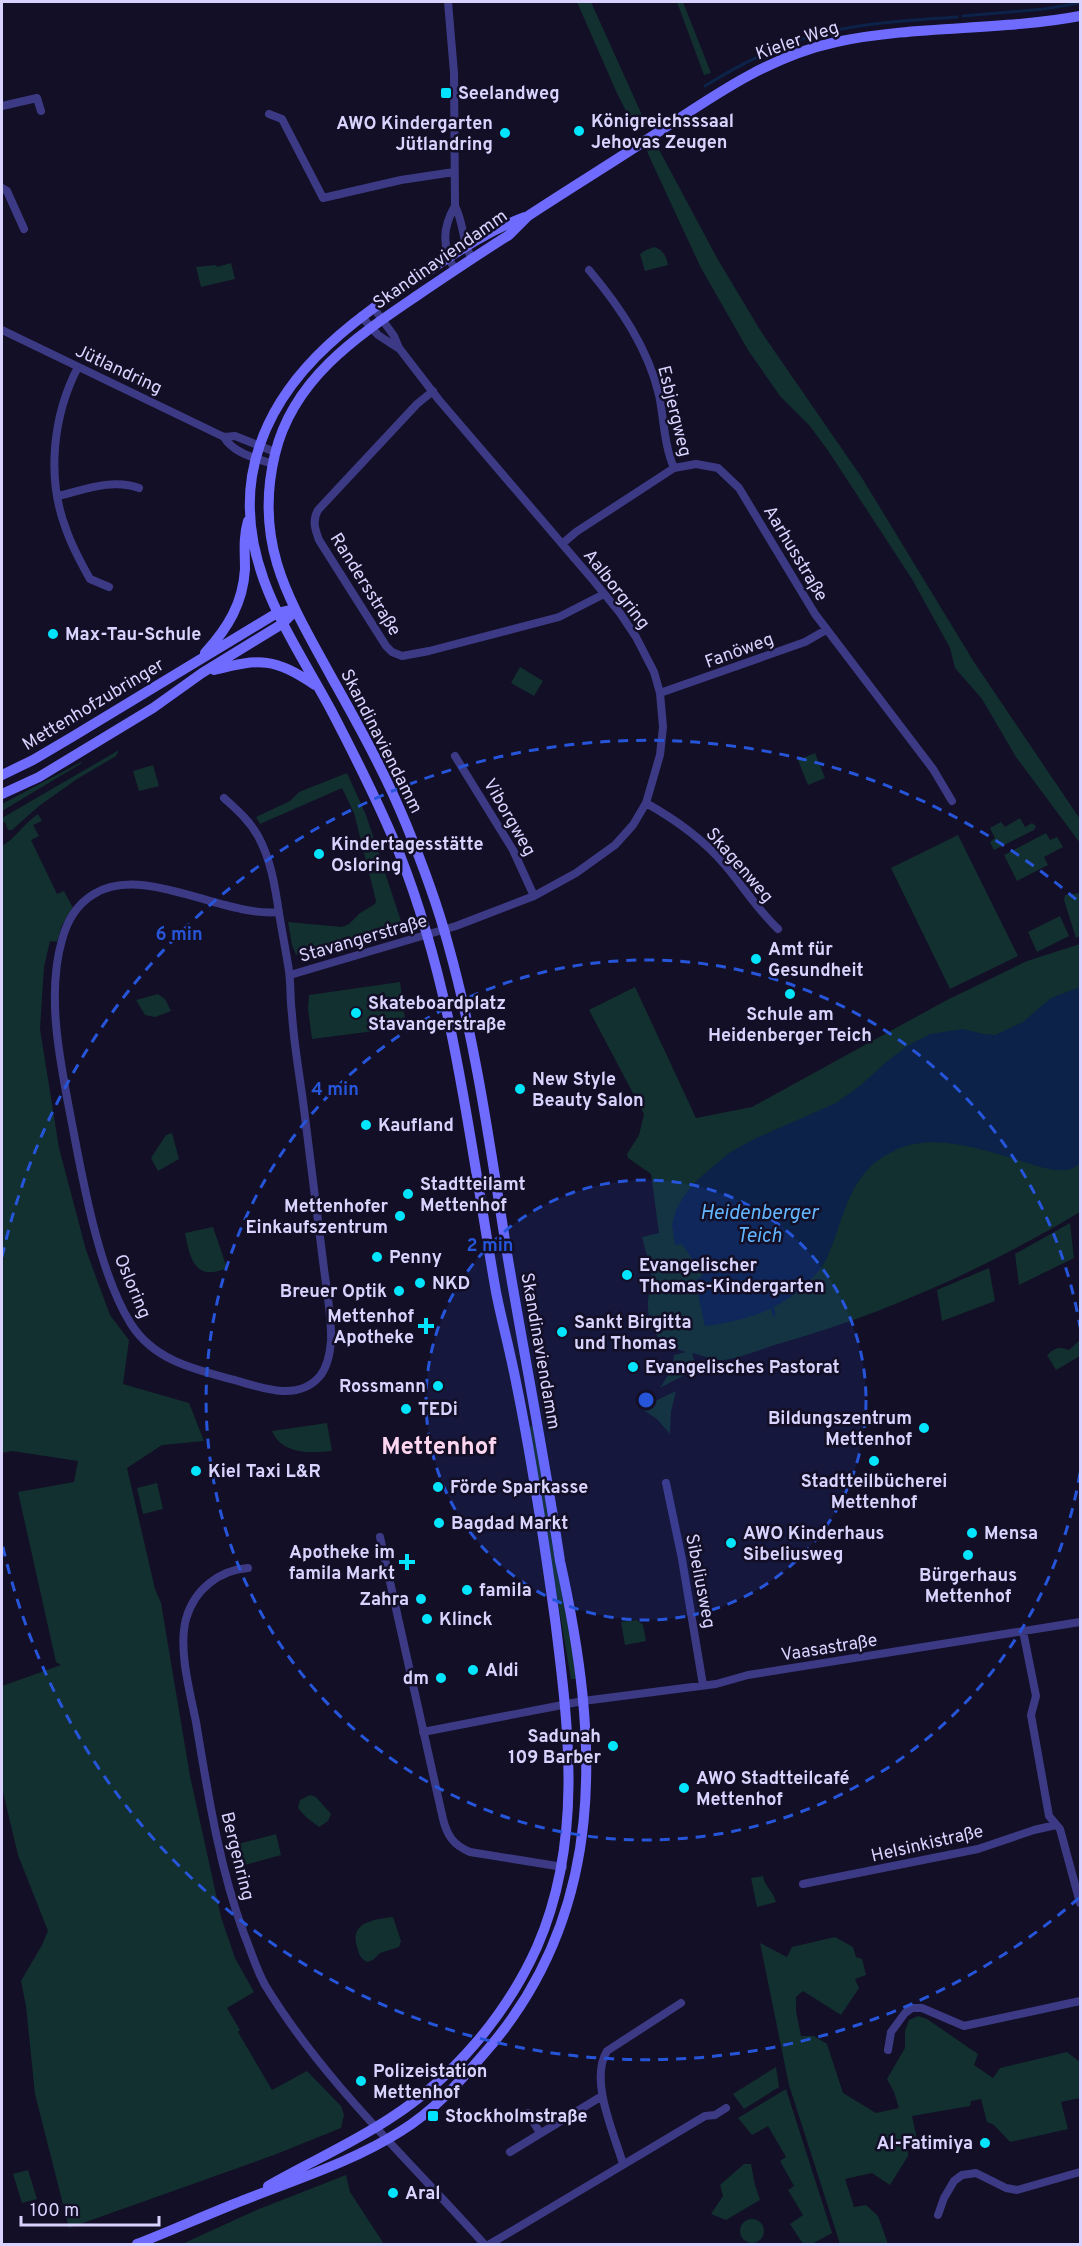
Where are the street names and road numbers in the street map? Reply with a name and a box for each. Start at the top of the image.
street label: Kieler Weg [753,16,842,66]
street label: Skandinaviendamm [369,205,513,315]
street label: Jütlandring [71,340,166,401]
street label: Esbjergweg [651,363,696,459]
street label: Aarhusstraße [757,502,832,606]
street label: Randersstraße [324,529,406,641]
street label: Aalborgring [577,545,654,635]
street label: Fanöweg [702,628,777,674]
street label: Mettenhofzubringer [19,654,169,757]
street label: Skandinaviendamm [334,666,427,818]
street label: Viborgweg [477,775,540,861]
street label: Skagenweg [700,824,778,908]
street label: Stavangerstraße [297,910,430,969]
street label: Osloring [108,1251,155,1322]
street label: Skandinaviendamm [514,1271,565,1432]
street label: Sibeliusweg [679,1532,720,1631]
street label: Vaasastraße [779,1630,879,1667]
street label: Bergenring [214,1810,259,1903]
street label: Helsinkistraße [869,1820,986,1869]

